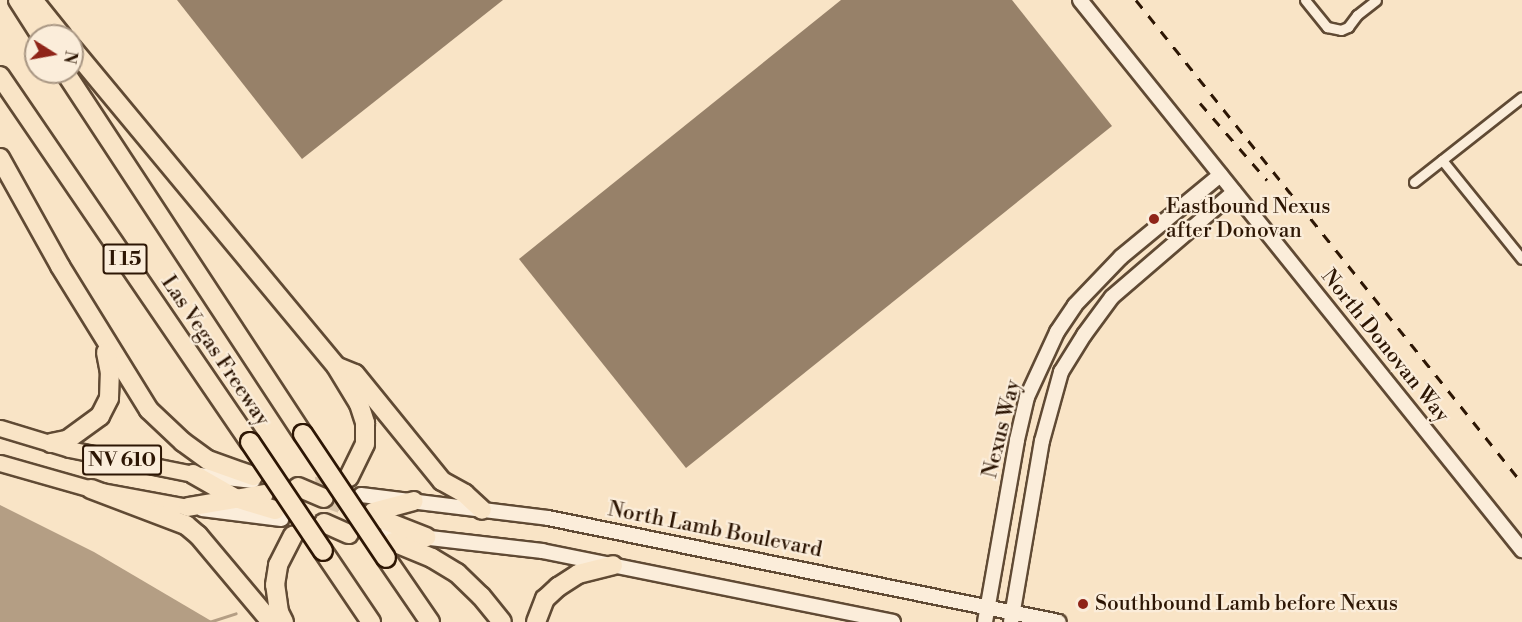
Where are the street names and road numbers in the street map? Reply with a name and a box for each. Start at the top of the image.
road number: I 15 [102,242,148,276]
street label: North Donovan Way [1316,264,1454,428]
street label: Las Vegas Freeway [155,271,275,431]
street label: Nexus Way [978,377,1026,481]
road number: NV 610 [82,443,162,477]
street label: North Lamb Boulevard [606,497,824,563]

